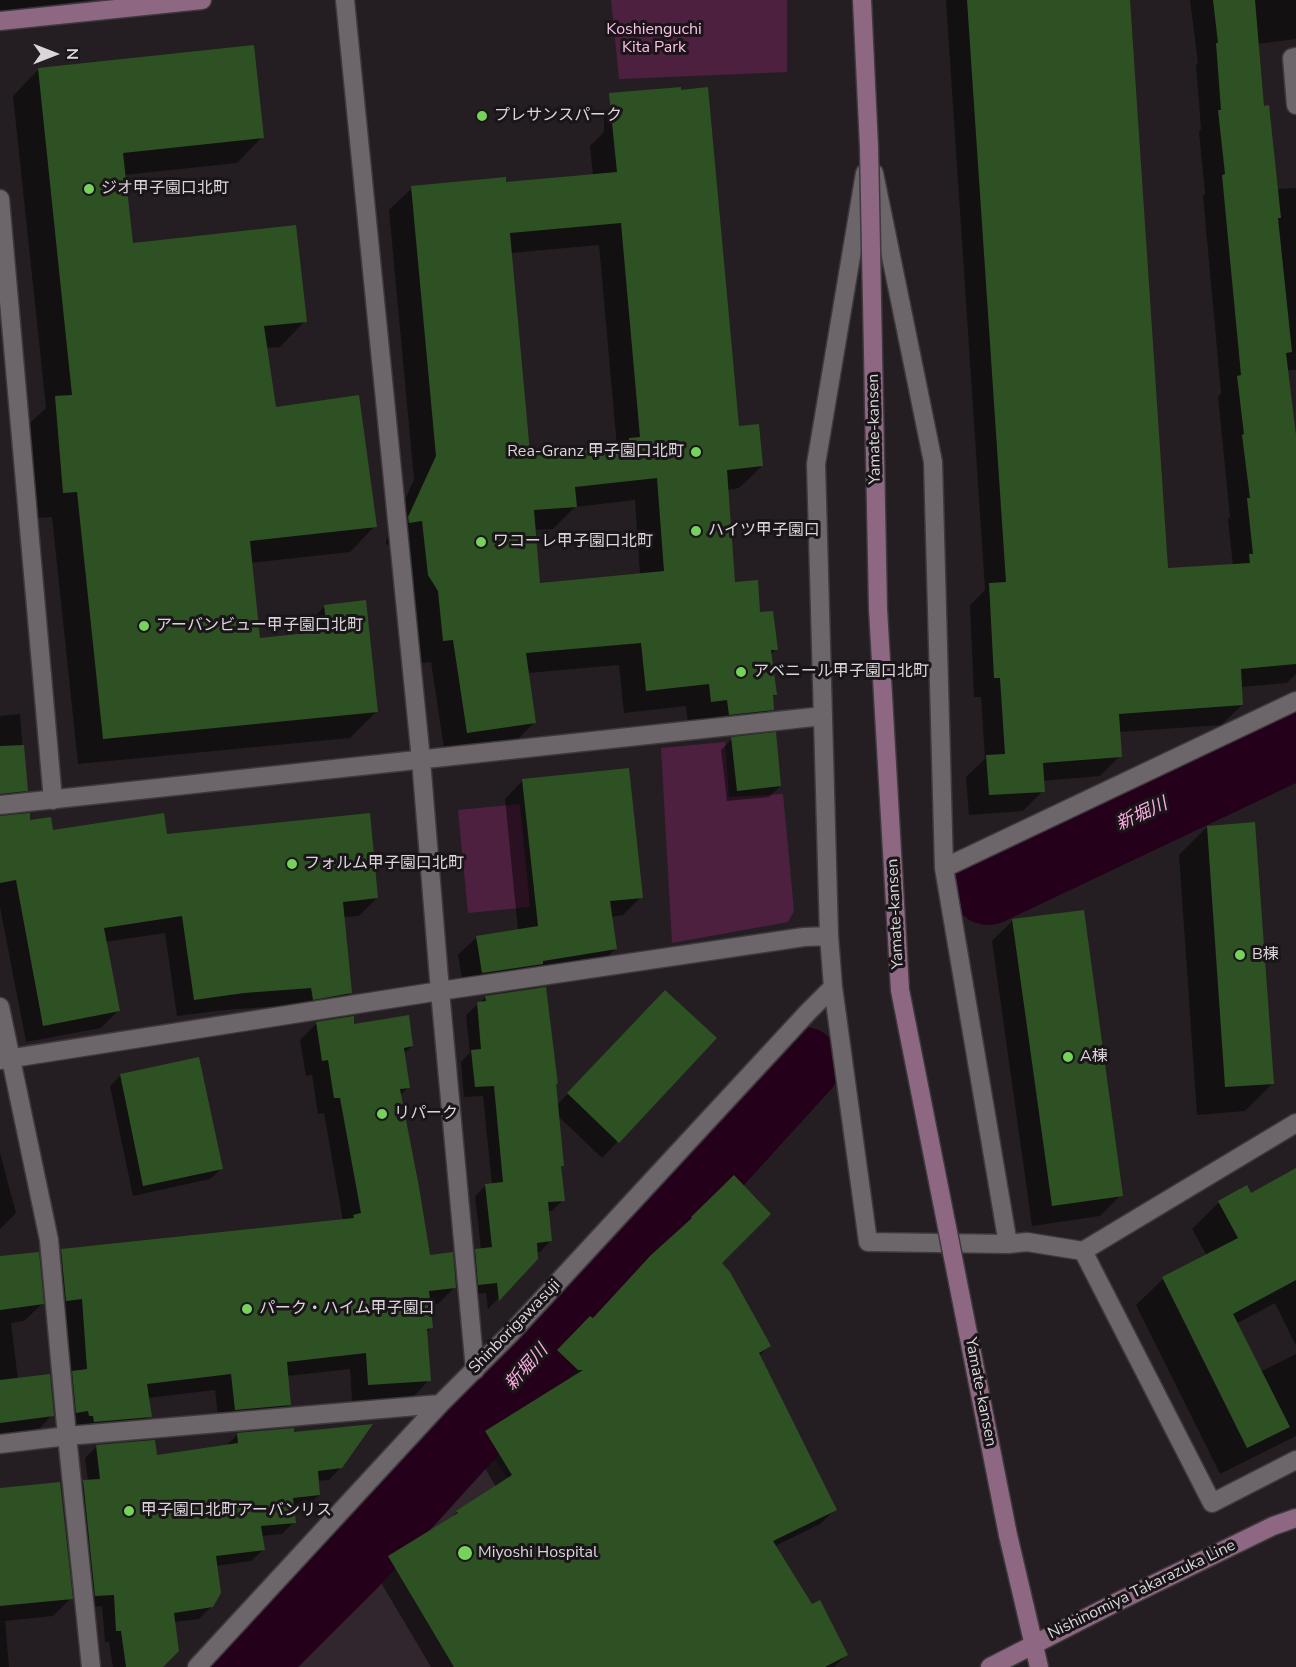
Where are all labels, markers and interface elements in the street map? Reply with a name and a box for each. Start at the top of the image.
park label: Koshienguchi Kita Park [606,20,702,58]
north arrow [24,24,84,84]
text: N [61,48,83,60]
place label: プレサンスパーク [494,106,622,126]
marker: プレサンスパーク [475,109,489,123]
place label: ジオ甲子園口北町 [101,179,229,199]
marker: ジオ甲子園口北町 [82,182,96,196]
street label: Yamate-kansen [864,373,886,485]
place label: Rea-Granz 甲子園口北町 [507,442,684,462]
marker: Rea-Granz 甲子園口北町 [689,445,703,459]
place label: ハイツ甲子園口 [708,521,820,541]
marker: ハイツ甲子園口 [689,524,703,538]
place label: ワコーレ甲子園口北町 [493,532,653,552]
marker: ワコーレ甲子園口北町 [474,535,488,549]
place label: アーバンビュー甲子園口北町 [156,616,363,636]
marker: アーバンビュー甲子園口北町 [137,619,151,633]
place label: アベニール甲子園口北町 [753,662,929,682]
marker: アベニール甲子園口北町 [734,665,748,679]
water label: 新堀川 [1113,794,1171,836]
place label: フォルム甲子園口北町 [304,854,464,874]
marker: フォルム甲子園口北町 [285,857,299,871]
street label: Yamate-kansen [884,858,908,970]
place label: B棟 [1252,945,1279,965]
marker: B棟 [1233,948,1247,962]
place label: A棟 [1080,1047,1108,1067]
marker: A棟 [1061,1050,1075,1064]
place label: リパーク [394,1104,458,1124]
marker: リパーク [375,1107,389,1121]
street label: Shinborigawasuji [465,1276,565,1378]
place label: パーク・ハイム甲子園口 [259,1299,435,1319]
marker: パーク・ハイム甲子園口 [240,1302,254,1316]
street label: Yamate-kansen [960,1336,1000,1448]
water label: 新堀川 [501,1341,553,1395]
place label: 甲子園口北町アーバンリス [141,1501,332,1521]
marker: 甲子園口北町アーバンリス [122,1504,136,1518]
street label: Nishinomiya Takarazuka Line [1045,1536,1239,1644]
place label: Miyoshi Hospital [478,1543,598,1563]
marker: Miyoshi Hospital [456,1544,474,1562]

